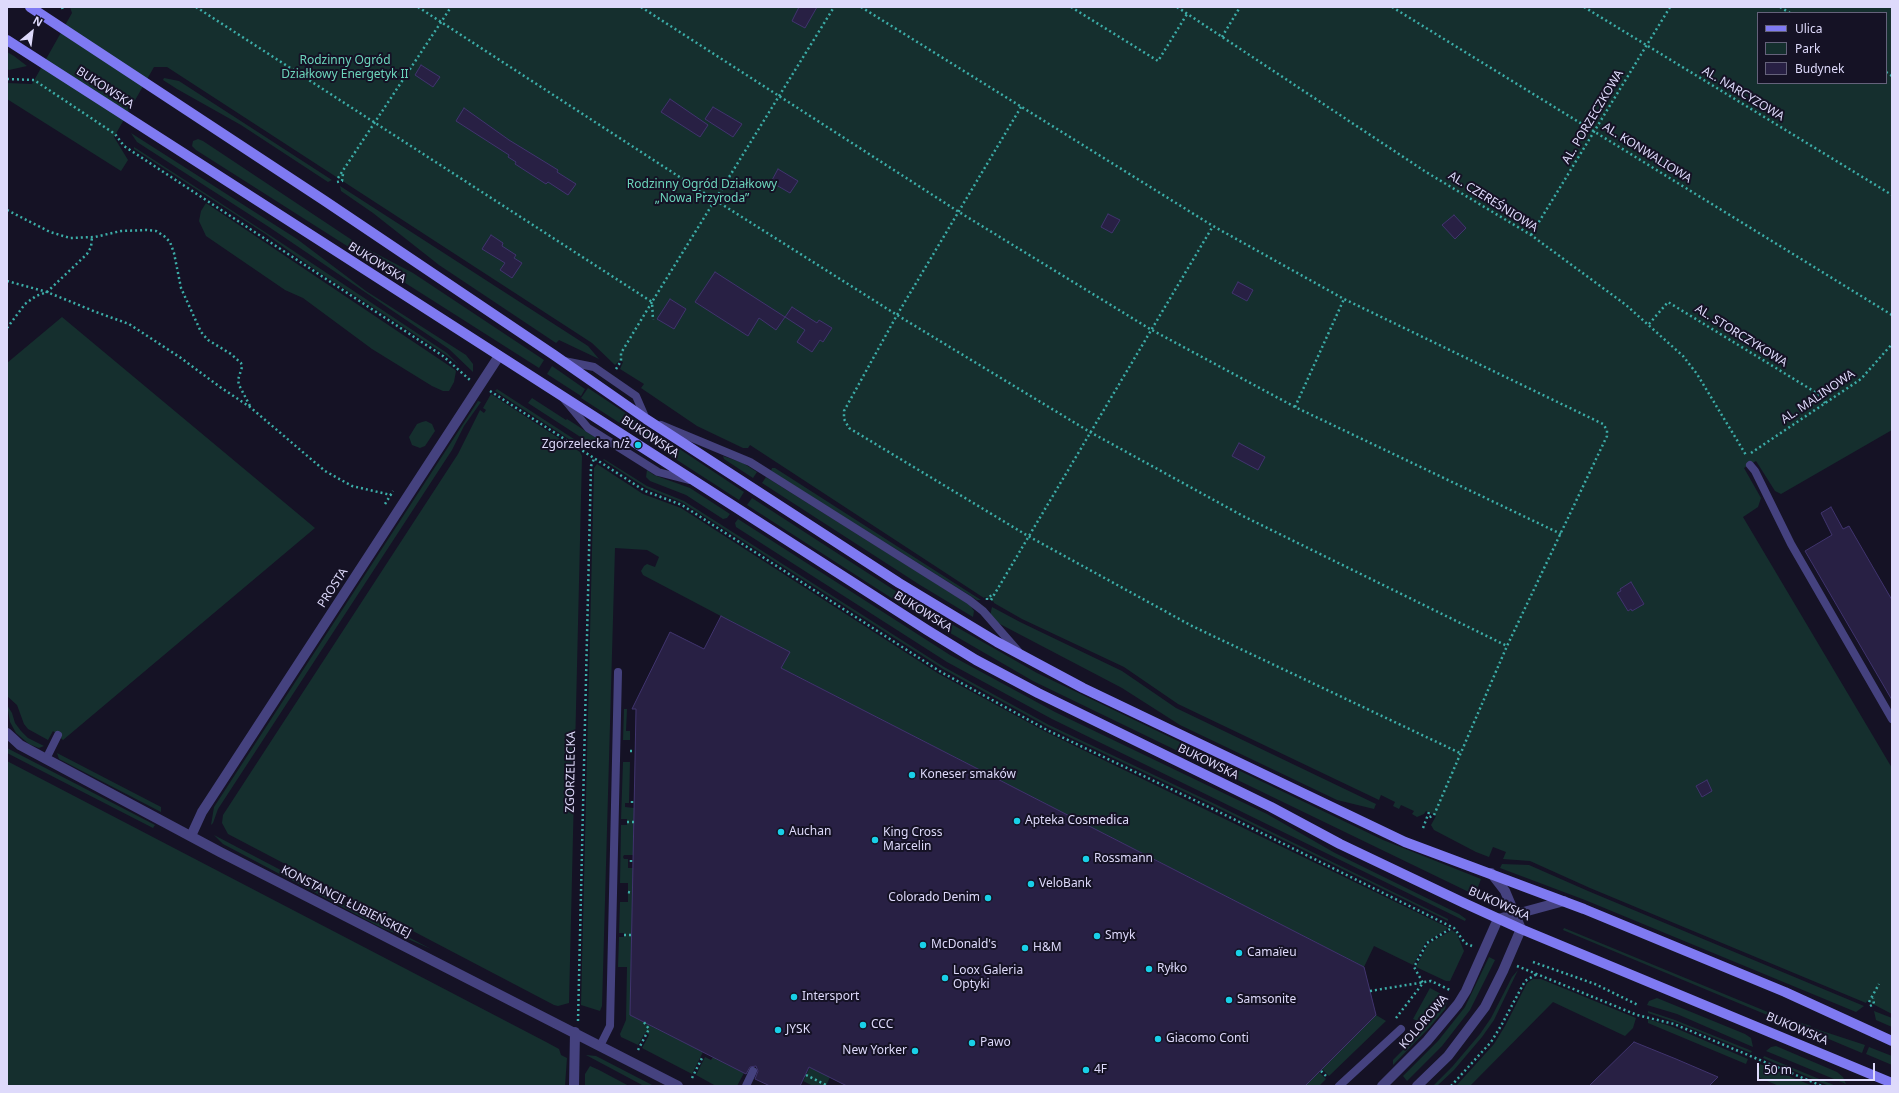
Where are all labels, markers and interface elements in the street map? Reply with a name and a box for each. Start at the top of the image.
north arrow [12,12,52,52]
text: N [31,12,46,30]
legend [1757,12,1887,84]
text: Ulica [1795,20,1822,37]
text: Park [1795,40,1820,57]
park label: Rodzinny Ogród Działkowy Energetyk II [281,54,409,82]
text: Budynek [1795,60,1844,77]
street label: BUKOWSKA [73,64,137,112]
street label: AL. NARCYZOWA [1699,64,1787,124]
street label: AL. PORZECZKOWA [1559,67,1627,167]
street label: AL. KONWALIOWA [1600,120,1694,186]
street label: AL. CZEREŚNIOWA [1446,169,1540,235]
park label: Rodzinny Ogród Działkowy „Nowa Przyroda” [627,178,777,206]
street label: BUKOWSKA [345,239,409,287]
street label: AL. STORCZYKOWA [1692,302,1790,370]
street label: AL. MALINOWA [1778,367,1858,427]
street label: BUKOWSKA [618,413,682,461]
place label: Zgorzelecka n/ż [542,438,630,452]
marker: Zgorzelecka n/ż [633,440,643,450]
street label: PROSTA [315,566,351,610]
street label: BUKOWSKA [891,588,955,636]
street label: ZGORZELECKA [563,731,579,813]
street label: BUKOWSKA [1175,741,1241,783]
place label: Koneser smaków [920,768,1016,782]
marker: Koneser smaków [907,770,917,780]
place label: Apteka Cosmedica [1025,814,1129,828]
marker: Apteka Cosmedica [1012,816,1022,826]
place label: Auchan [789,825,831,839]
place label: King Cross Marcelin [883,826,942,854]
marker: Auchan [776,827,786,837]
marker: King Cross Marcelin [870,835,880,845]
place label: Rossmann [1094,852,1153,866]
marker: Rossmann [1081,854,1091,864]
street label: KONSTANCJI ŁUBIEŃSKIEJ [278,863,414,941]
place label: VeloBank [1039,877,1091,891]
marker: VeloBank [1026,879,1036,889]
street label: BUKOWSKA [1466,884,1532,924]
place label: Colorado Denim [888,891,980,905]
marker: Colorado Denim [983,893,993,903]
place label: Smyk [1105,929,1135,943]
marker: Smyk [1092,931,1102,941]
place label: McDonald's [931,938,996,952]
marker: McDonald's [918,940,928,950]
place label: H&M [1033,941,1062,955]
marker: H&M [1020,943,1030,953]
place label: Camaïeu [1247,946,1297,960]
marker: Camaïeu [1234,948,1244,958]
place label: Ryłko [1157,962,1187,976]
place label: Loox Galeria Optyki [953,964,1023,992]
marker: Ryłko [1144,964,1154,974]
marker: Loox Galeria Optyki [940,973,950,983]
place label: Intersport [802,990,859,1004]
marker: Intersport [789,992,799,1002]
street label: KOLOROWA [1397,992,1451,1052]
place label: Samsonite [1237,993,1296,1007]
marker: Samsonite [1224,995,1234,1005]
street label: BUKOWSKA [1764,1010,1830,1048]
place label: CCC [871,1018,893,1032]
marker: CCC [858,1020,868,1030]
place label: JYSK [786,1023,810,1037]
marker: JYSK [773,1025,783,1035]
place label: Giacomo Conti [1166,1032,1249,1046]
marker: Giacomo Conti [1153,1034,1163,1044]
place label: Pawo [980,1036,1011,1050]
marker: Pawo [967,1038,977,1048]
place label: New Yorker [842,1044,907,1058]
marker: New Yorker [910,1046,920,1056]
scale bar [1759,1055,1877,1081]
text: 50 m [1764,1061,1792,1078]
place label: 4F [1094,1063,1107,1077]
marker: 4F [1081,1065,1091,1075]

